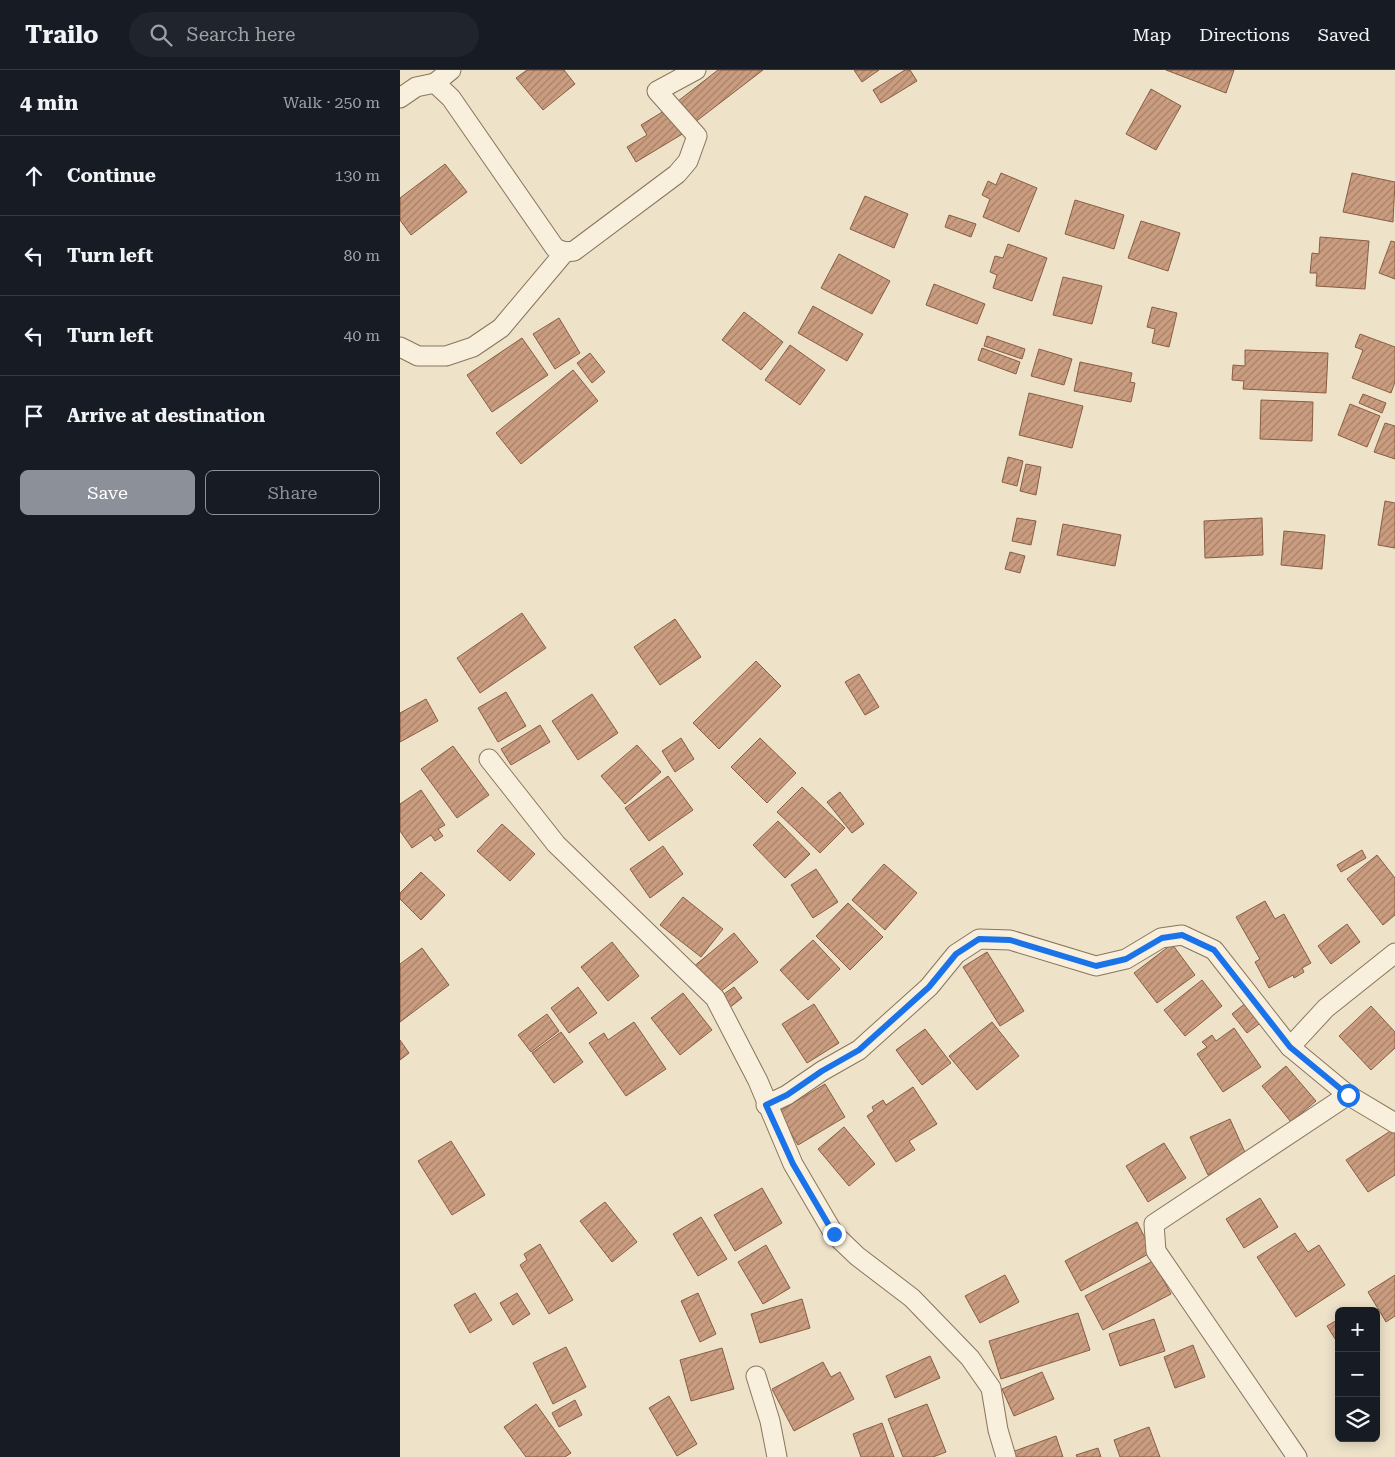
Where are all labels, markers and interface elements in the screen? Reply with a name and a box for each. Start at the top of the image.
search box [129,12,479,57]
text: Trailo [25,21,99,49]
icon: search [147,21,175,49]
text: Search here [187,23,295,46]
text: Map [1133,24,1171,45]
text: Directions [1199,24,1290,45]
text: Saved [1318,24,1370,45]
text: 4 min [20,91,78,115]
text: Walk · 250 m [283,93,380,112]
icon: ahead [20,162,48,190]
text: Continue [67,164,156,187]
text: 130 m [334,166,380,185]
icon: left [20,242,48,270]
text: Turn left [67,244,153,267]
text: 80 m [343,246,380,265]
icon: left [20,322,48,350]
text: Turn left [67,324,153,347]
text: 40 m [343,326,380,345]
icon: arrive [20,402,48,430]
text: Arrive at destination [67,404,265,427]
button: Save [20,470,195,515]
button: Share [205,470,380,515]
route start [1337,1084,1360,1107]
route end [823,1223,846,1246]
map controls [1335,1307,1380,1442]
button: + [1335,1307,1380,1352]
button: − [1335,1352,1380,1397]
button: layers [1335,1397,1380,1442]

